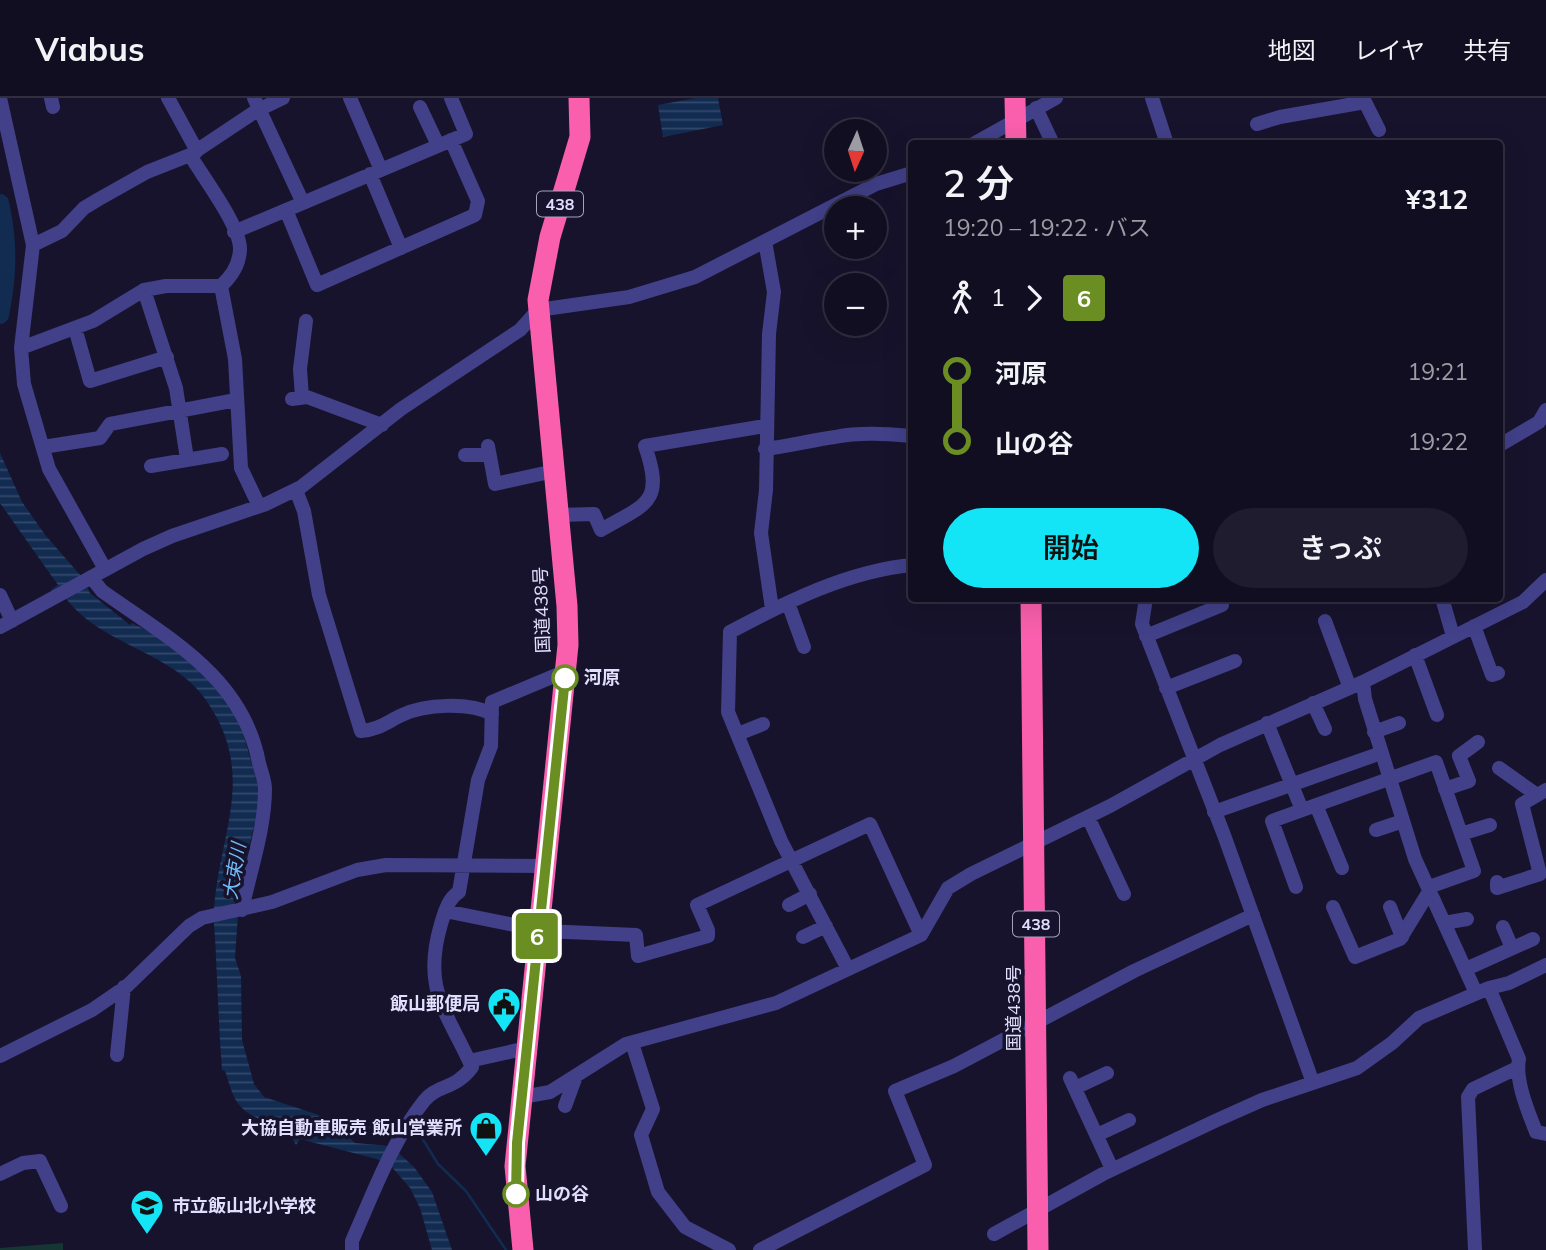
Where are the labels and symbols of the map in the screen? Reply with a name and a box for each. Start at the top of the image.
north arrow [824,119,887,182]
road number: 438 [537,192,583,216]
street label: 国道438号 [528,566,555,654]
marker: 河原 [552,665,578,691]
place label: 河原 [584,666,620,689]
water label: 大束川 [218,839,251,901]
road number: 438 [1013,912,1059,936]
line badge: 6 [514,913,560,959]
street label: 国道438号 [1002,965,1025,1051]
public building icon: 飯山郵便局 [485,985,523,1034]
place label: 飯山郵便局 [390,992,480,1015]
shop icon: 大協自動車販売 飯山営業所 [467,1109,505,1158]
place label: 大協自動車販売 飯山営業所 [241,1116,462,1139]
marker: 山の谷 [503,1181,529,1207]
place label: 山の谷 [535,1182,589,1205]
school or university icon: 市立飯山北小学校 [128,1187,166,1236]
place label: 市立飯山北小学校 [172,1194,316,1217]

